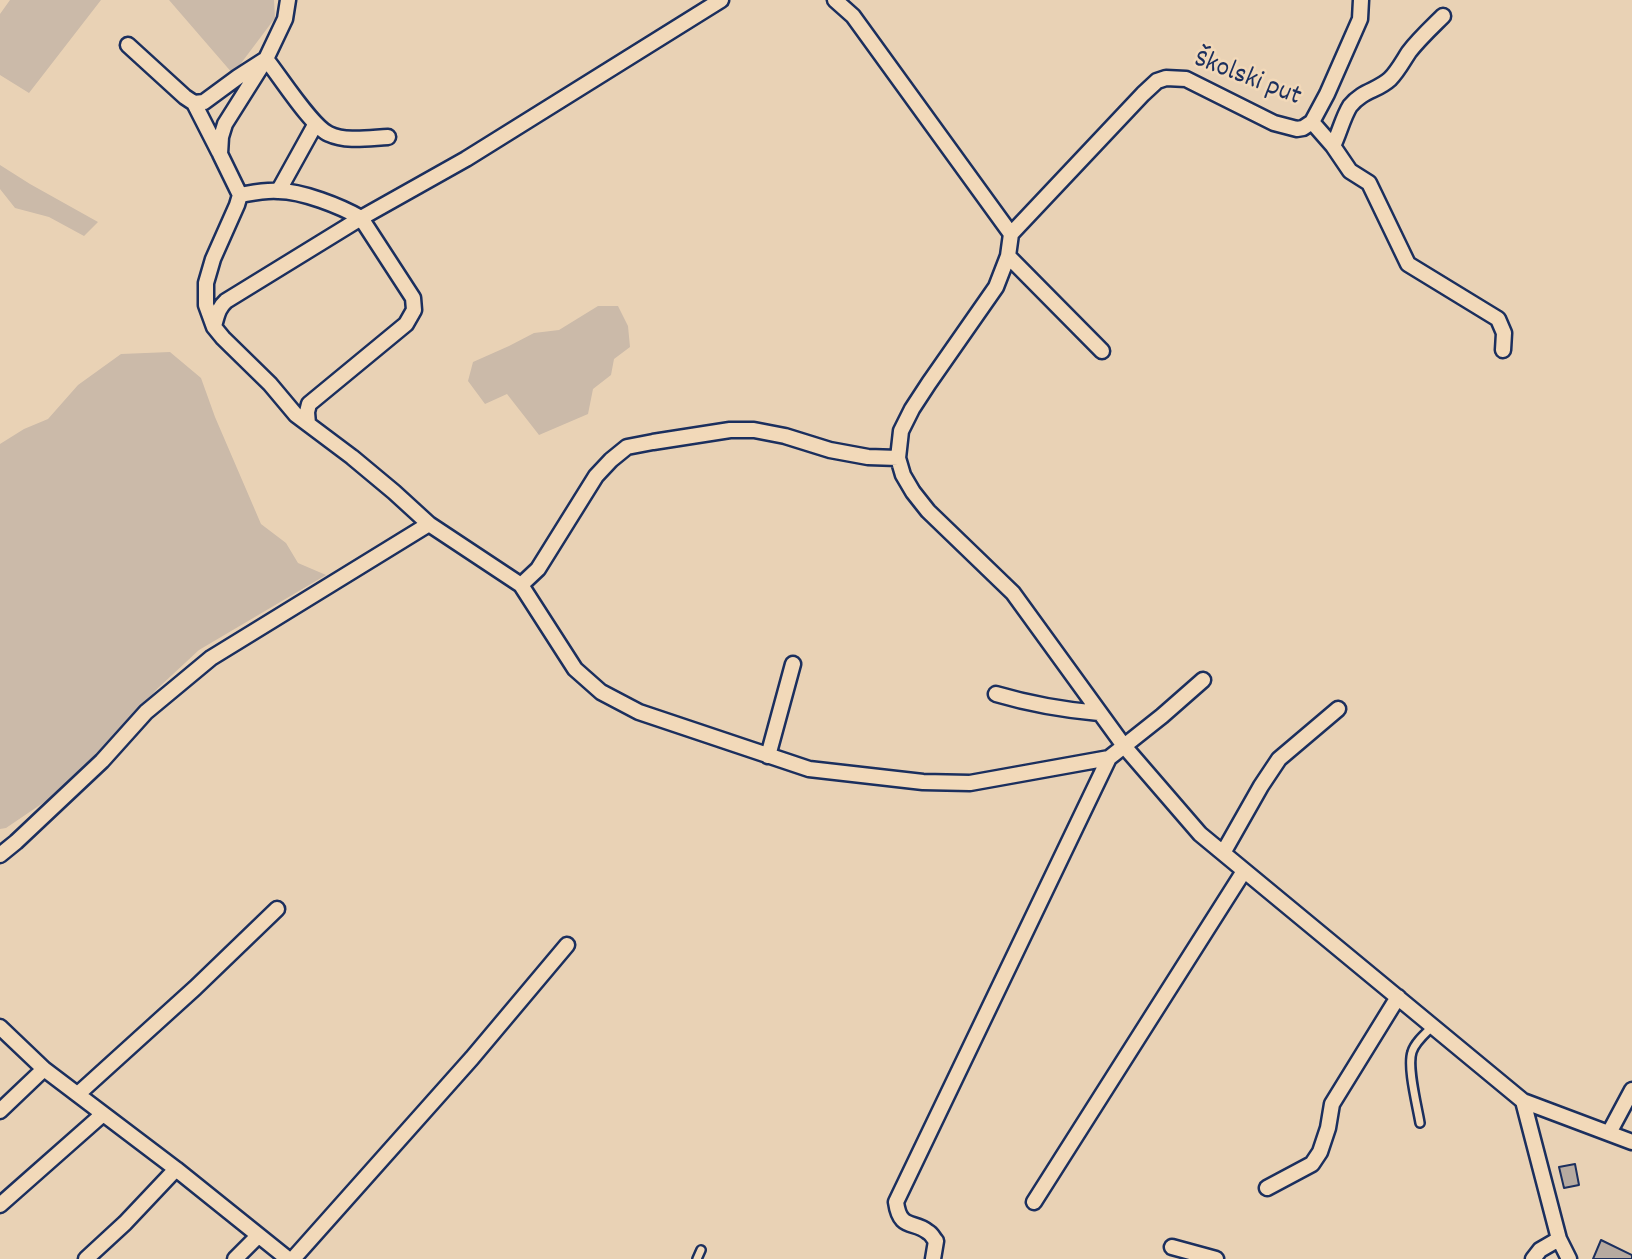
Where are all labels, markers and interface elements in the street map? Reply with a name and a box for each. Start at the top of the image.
street label: Školski put [1189,44,1305,116]

